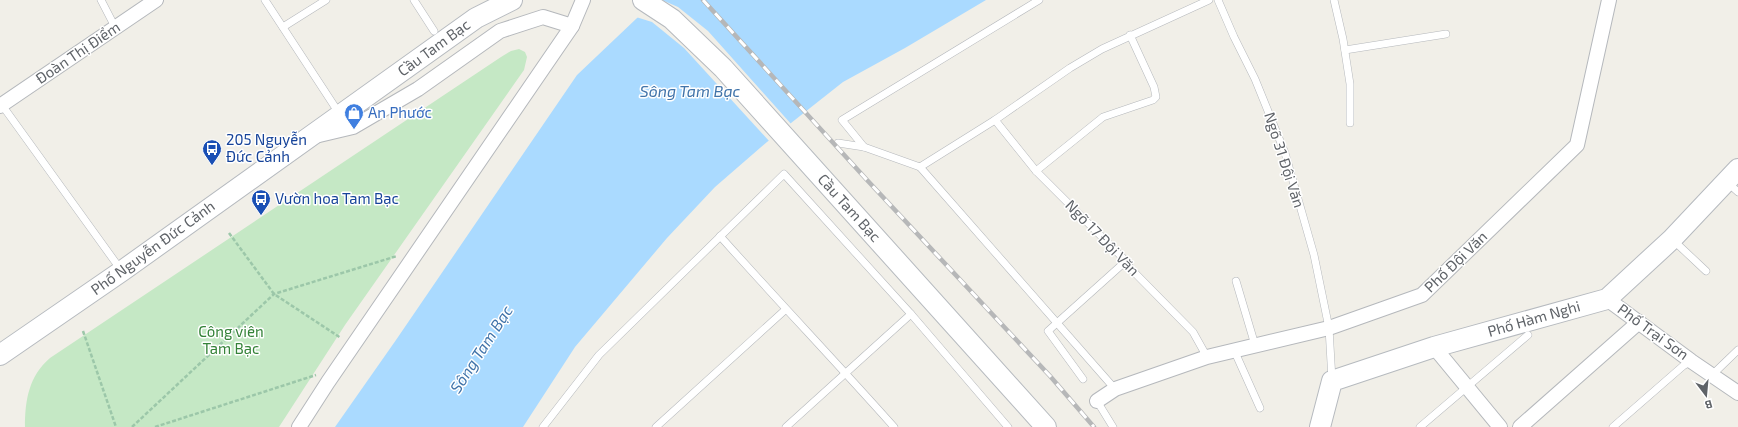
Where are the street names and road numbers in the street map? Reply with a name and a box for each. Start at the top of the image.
street label: Cầu Tam Bạc [394,15,473,80]
street label: Đoàn Thị Điểm [32,17,123,87]
street label: Ngõ 31 Đội Văn [1261,110,1309,210]
street label: Cầu Tam Bạc [815,170,885,245]
street label: Phố Nguyễn Đức Cảnh [87,196,218,298]
street label: Ngõ 17 Đội Văn [1062,196,1143,279]
street label: Phố Đội Văn [1420,227,1490,296]
street label: Phố Hàm Nghi [1485,296,1582,340]
street label: Phố Trại Sơn [1614,299,1693,363]

